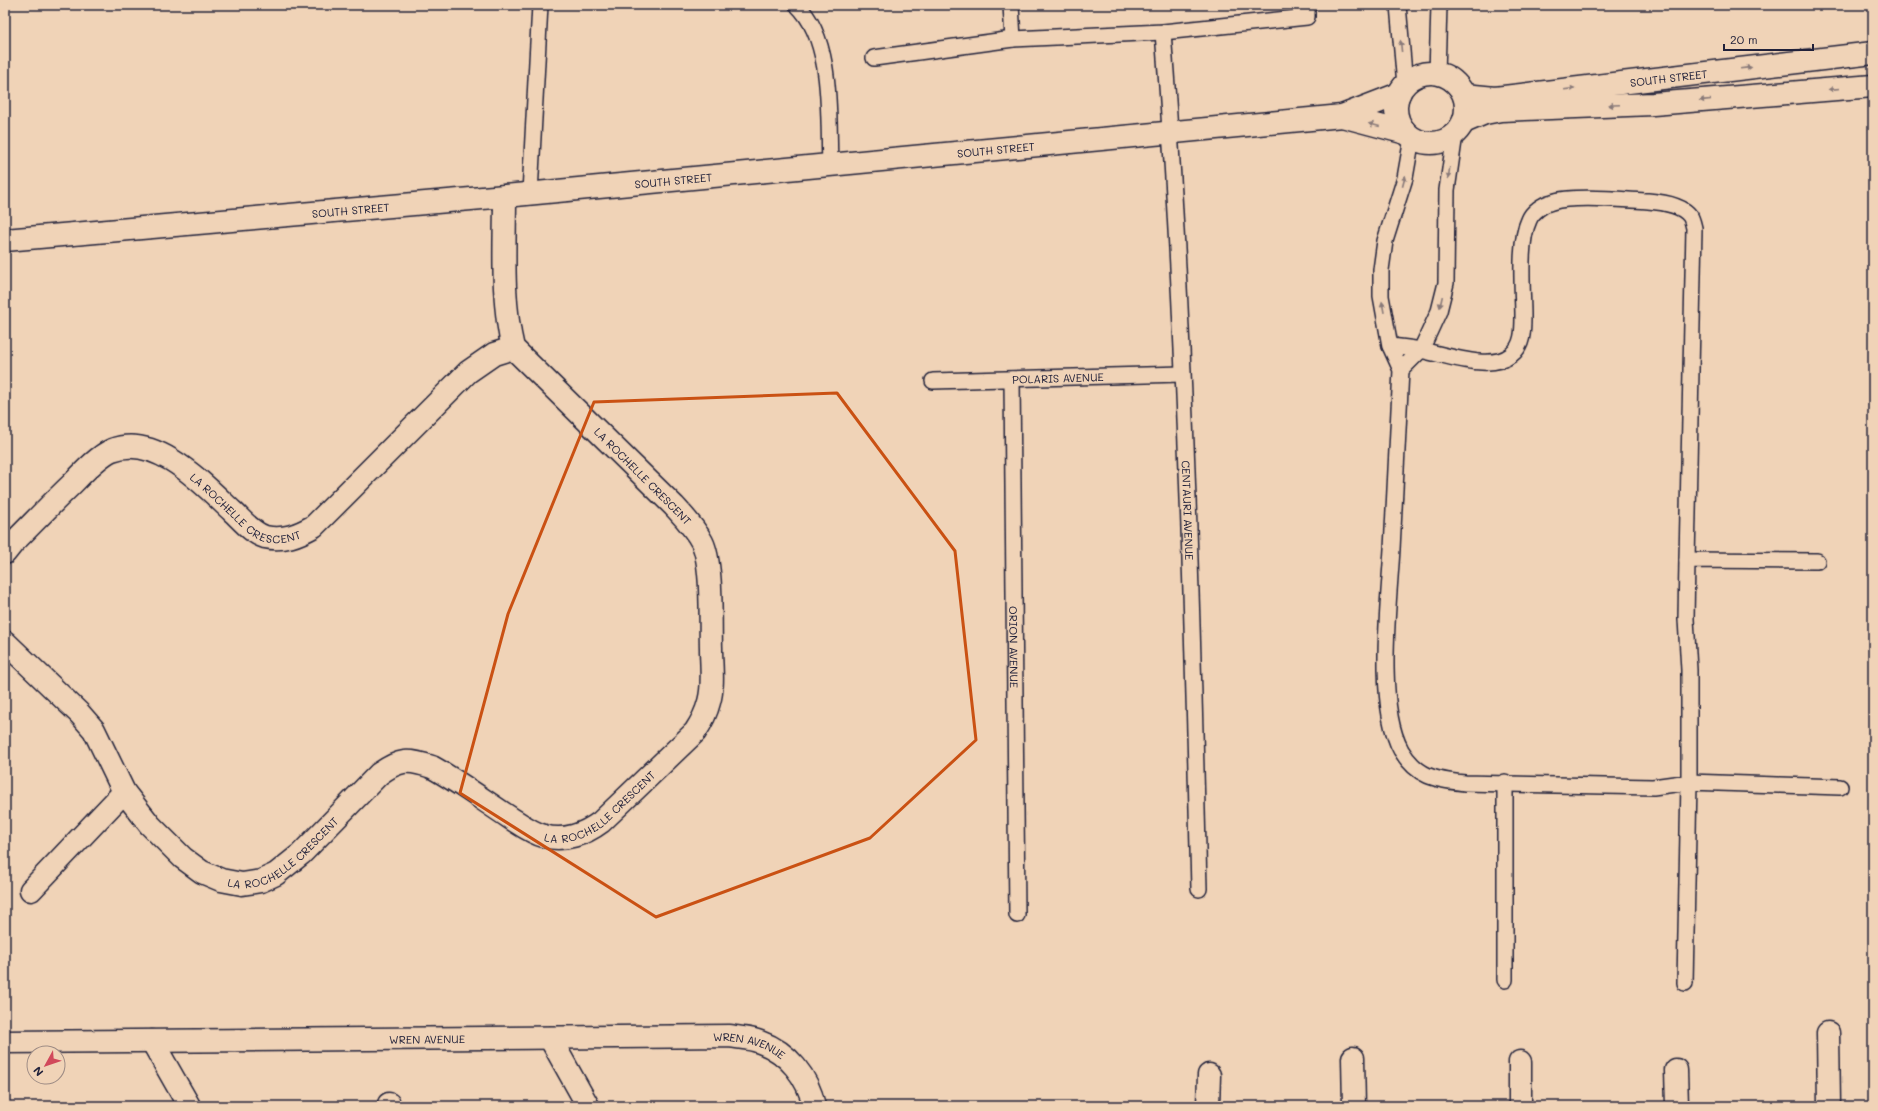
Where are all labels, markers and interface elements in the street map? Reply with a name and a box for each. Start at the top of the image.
scale bar [1724,26,1813,52]
text: 20 m [1730,31,1758,47]
one-way arrow [1398,40,1404,52]
one-way arrow [1740,64,1752,71]
street label: SOUTH STREET [1629,65,1708,89]
one-way arrow [1564,86,1576,92]
one-way arrow [1828,86,1840,93]
one-way arrow [1699,97,1711,103]
one-way arrow [1608,102,1620,109]
one-way arrow [1368,122,1380,128]
street label: SOUTH STREET [956,138,1035,160]
one-way arrow [1446,167,1452,179]
street label: SOUTH STREET [634,169,713,191]
one-way arrow [1401,174,1407,186]
street label: SOUTH STREET [311,199,390,220]
one-way arrow [1438,296,1444,308]
one-way arrow [1380,301,1386,313]
street label: POLARIS AVENUE [1012,369,1104,386]
street label: LA ROCHELLE CRESCENT [591,424,695,528]
street label: CENTAURI AVENUE [1179,460,1198,561]
street label: LA ROCHELLE CRESCENT [187,469,303,546]
street label: ORION AVENUE [1007,606,1022,688]
street label: LA ROCHELLE CRESCENT [543,767,658,846]
street label: LA ROCHELLE CRESCENT [226,813,341,892]
street label: WREN AVENUE [713,1029,789,1062]
street label: WREN AVENUE [389,1031,465,1046]
north arrow [26,1045,66,1085]
text: N [30,1064,46,1080]

